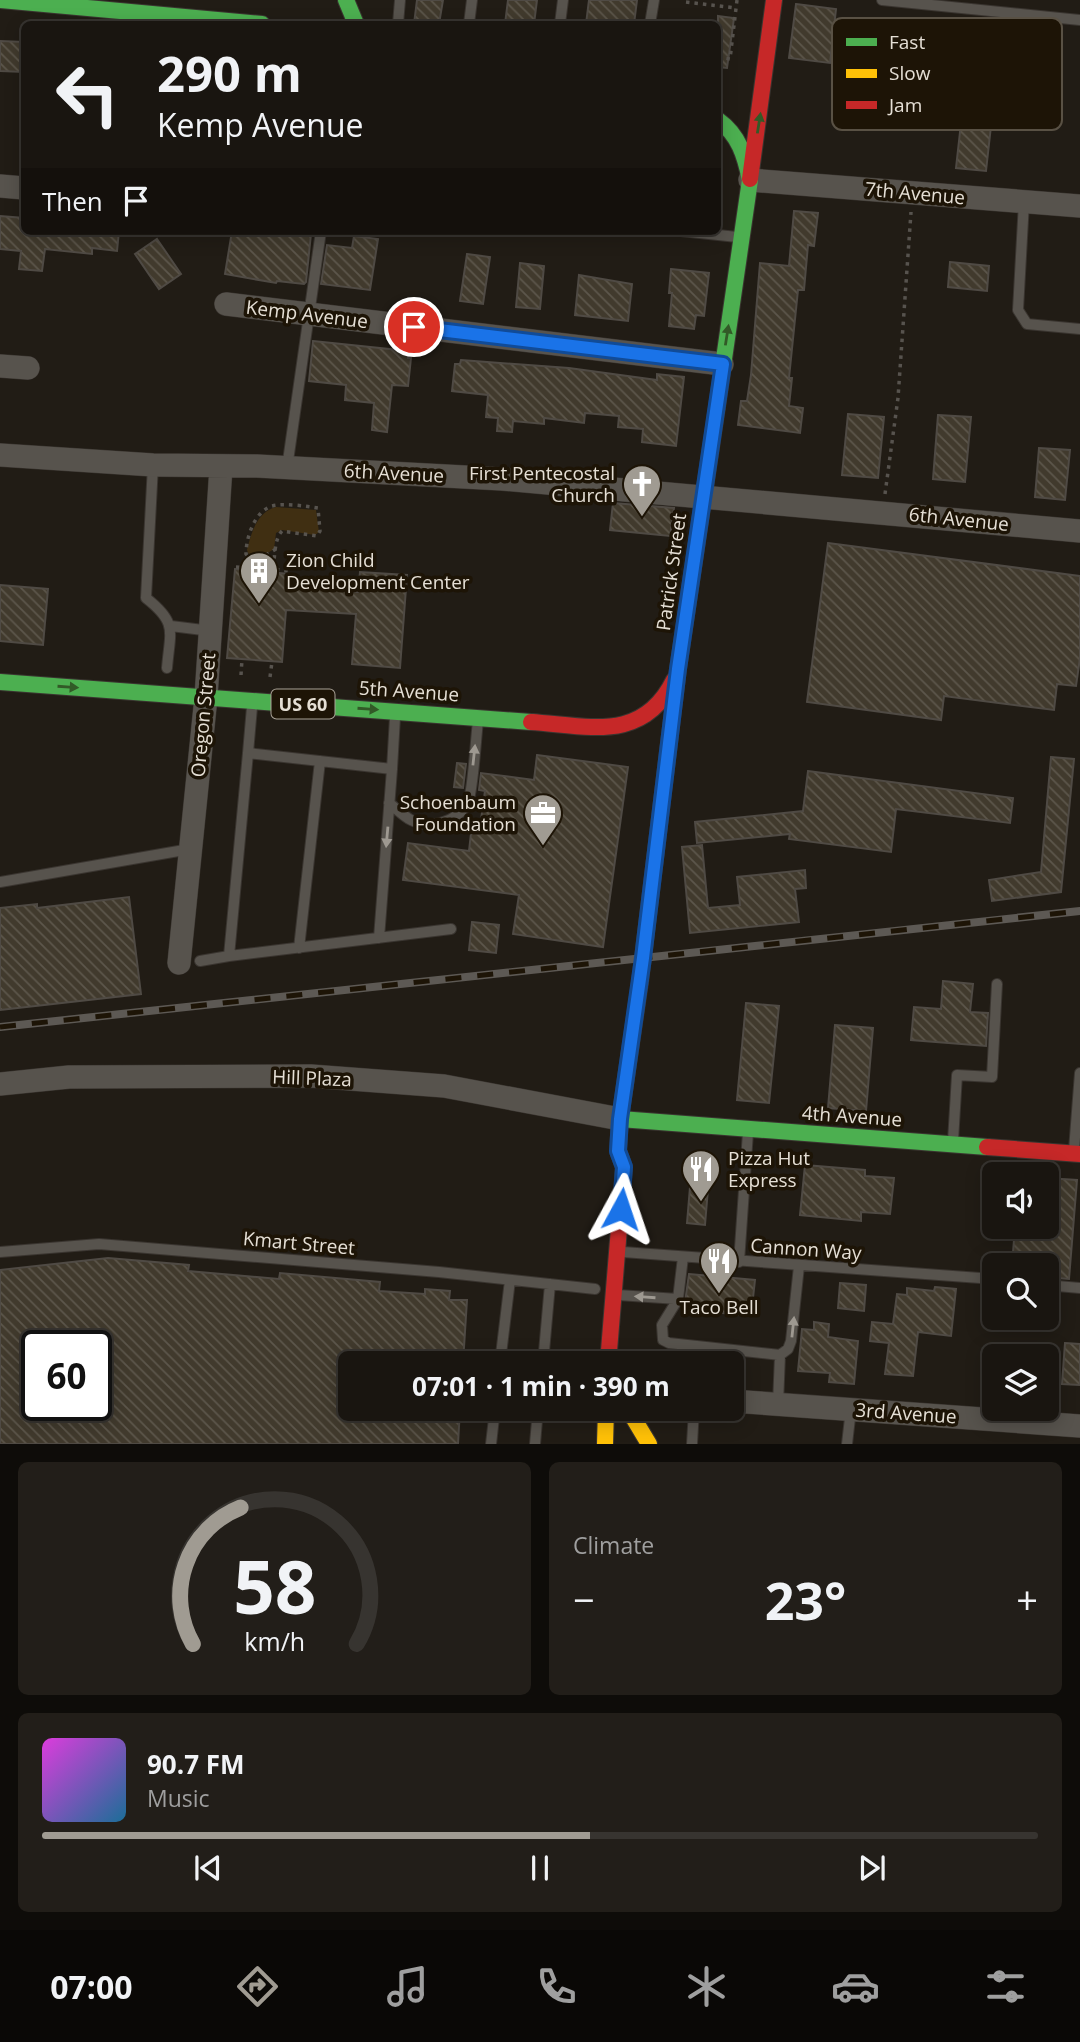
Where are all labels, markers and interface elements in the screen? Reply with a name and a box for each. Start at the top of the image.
legend [832,18,1062,130]
text: Fast [889,29,925,55]
text: 290 m [157,40,302,106]
icon: left [42,49,133,140]
text: Slow [889,60,931,86]
text: Jam [887,92,922,118]
text: Kemp Avenue [157,103,363,146]
one-way arrow [753,111,764,133]
street label: 7th Avenue [864,176,966,210]
icon: arrive [117,182,155,220]
text: Then [42,183,103,219]
street label: Kemp Avenue [245,294,369,334]
pin [384,297,444,357]
icon: arrive [395,308,433,346]
one-way arrow [722,323,733,345]
street label: 6th Avenue [343,457,445,489]
place label: First Pentecostal Church [469,460,615,508]
church icon: First Pentecostal Church [621,463,663,518]
street label: 6th Avenue [908,501,1010,537]
street label: Patrick Street [650,511,692,632]
place label: Zion Child Development Center [286,547,470,595]
building icon: Zion Child Development Center [238,550,280,605]
street label: Oregon Street [185,652,221,778]
street label: 5th Avenue [358,675,460,707]
one-way arrow [57,682,79,693]
road number: US 60 [272,690,334,718]
one-way arrow [357,704,379,715]
one-way arrow [469,743,480,765]
place label: Schoenbaum Foundation [400,789,516,837]
office icon: Schoenbaum Foundation [522,792,564,847]
one-way arrow [381,826,392,848]
street label: Hill Plaza [272,1064,352,1092]
street label: 4th Avenue [801,1100,903,1132]
place label: Pizza Hut Express [728,1145,810,1193]
restaurant icon: Pizza Hut Express [680,1148,722,1203]
map controls [982,1162,1059,1421]
button: sound [982,1162,1059,1239]
position arrow [584,1172,658,1246]
street label: Kmart Street [242,1225,356,1261]
street label: Cannon Way [749,1232,863,1266]
restaurant icon: Taco Bell [698,1240,740,1295]
button: search [982,1253,1059,1330]
one-way arrow [634,1291,656,1302]
place label: Taco Bell [679,1294,759,1320]
one-way arrow [787,1315,798,1337]
speed limit sign: 60 [21,1330,112,1421]
button: layers [982,1344,1059,1421]
text: 07:01 · 1 min · 390 m [412,1368,670,1404]
street label: 3rd Avenue [855,1396,957,1430]
text: Climate [573,1529,654,1561]
text: 58 [233,1537,316,1636]
text: 23° [765,1564,846,1635]
text: − [573,1573,595,1625]
text: + [1016,1573,1038,1625]
text: km/h [244,1624,305,1658]
text: 90.7 FM [147,1746,245,1782]
text: Music [147,1782,210,1814]
icon: previous [189,1849,227,1887]
icon: pause [521,1849,559,1887]
icon: next [853,1849,891,1887]
icon: directions [233,1962,282,2011]
icon: music [383,1962,432,2011]
icon: phone [532,1962,581,2011]
icon: climate [682,1962,731,2011]
icon: car [831,1962,880,2011]
icon: filters [981,1962,1030,2011]
text: 07:00 [50,1965,133,2008]

